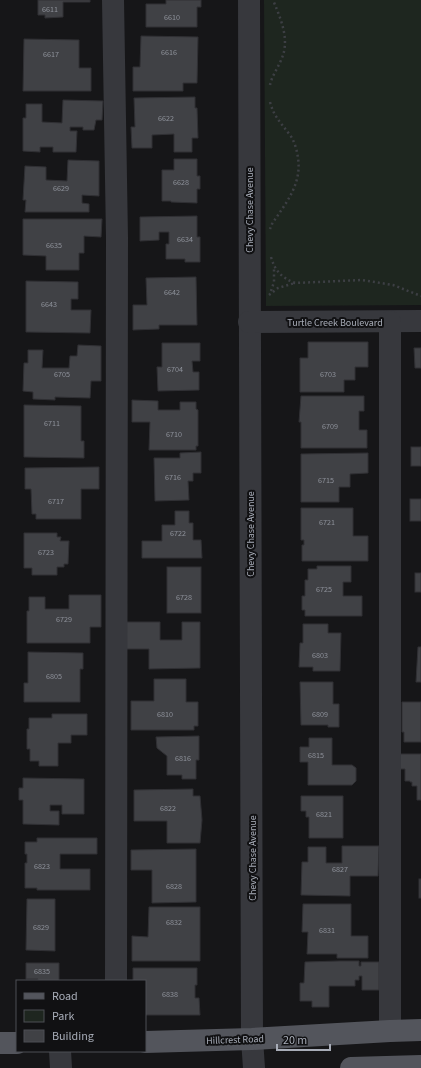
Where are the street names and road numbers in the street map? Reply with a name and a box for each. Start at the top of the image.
street label: Chevy Chase Avenue [243,167,257,253]
street label: Turtle Creek Boulevard [287,316,383,330]
street label: Chevy Chase Avenue [244,491,258,577]
street label: Chevy Chase Avenue [246,815,260,901]
street label: Hillcrest Road [206,1032,264,1048]

